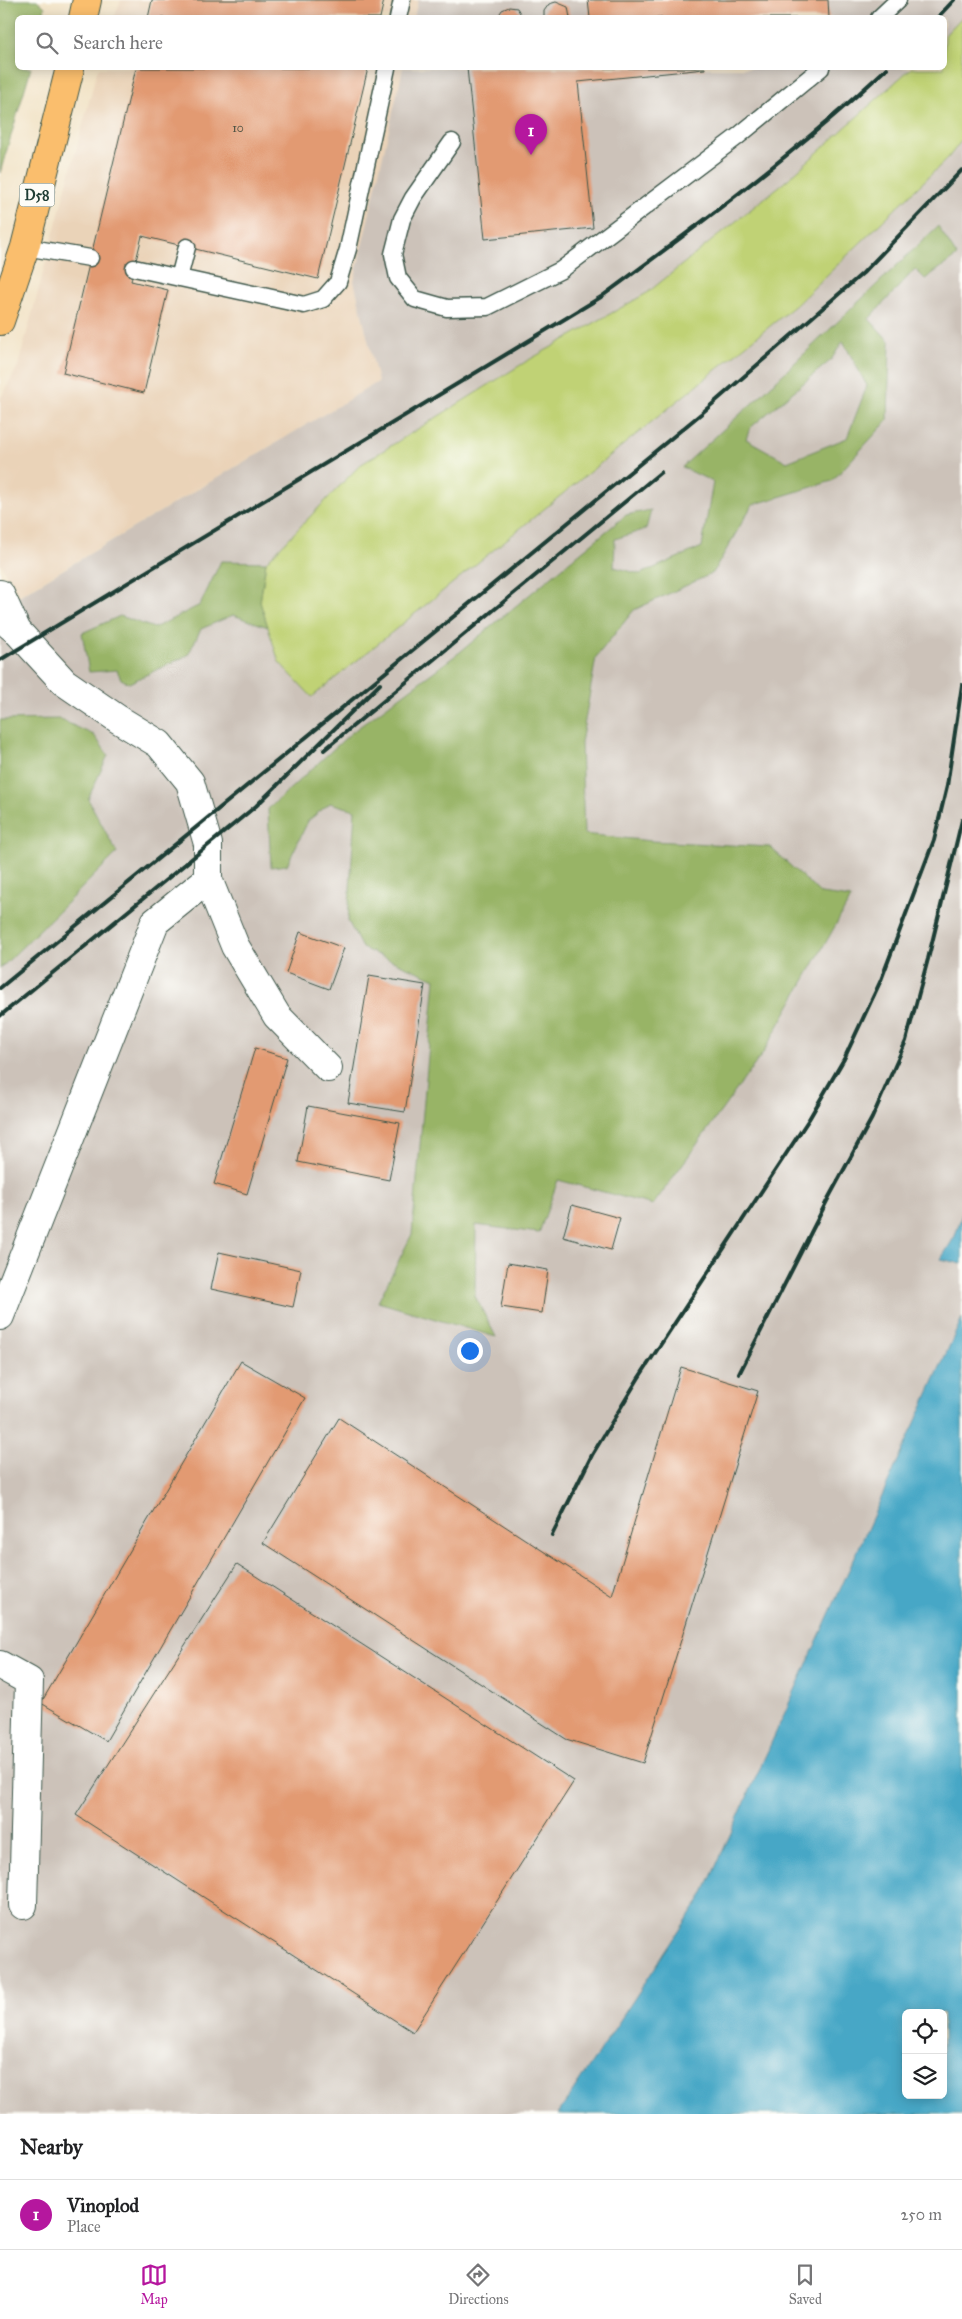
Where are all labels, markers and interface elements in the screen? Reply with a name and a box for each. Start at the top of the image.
search box [15,15,947,70]
icon: search [33,29,61,57]
text: Search here [73,31,163,54]
pin: 1 [515,114,547,155]
house number: 10 [232,121,244,135]
road number: D58 [20,184,54,206]
your location [457,1338,483,1364]
map controls [902,2009,947,2099]
button: locate [902,2009,947,2054]
button: layers [902,2054,947,2099]
text: Nearby [20,2134,83,2160]
text: Vinoplod [67,2194,139,2217]
text: 1 [33,2205,39,2224]
text: 250 m [901,2205,942,2224]
text: Place [67,2217,101,2236]
tab: Map [140,2261,168,2308]
tab: Directions [448,2261,509,2308]
tab: Saved [789,2261,822,2308]

